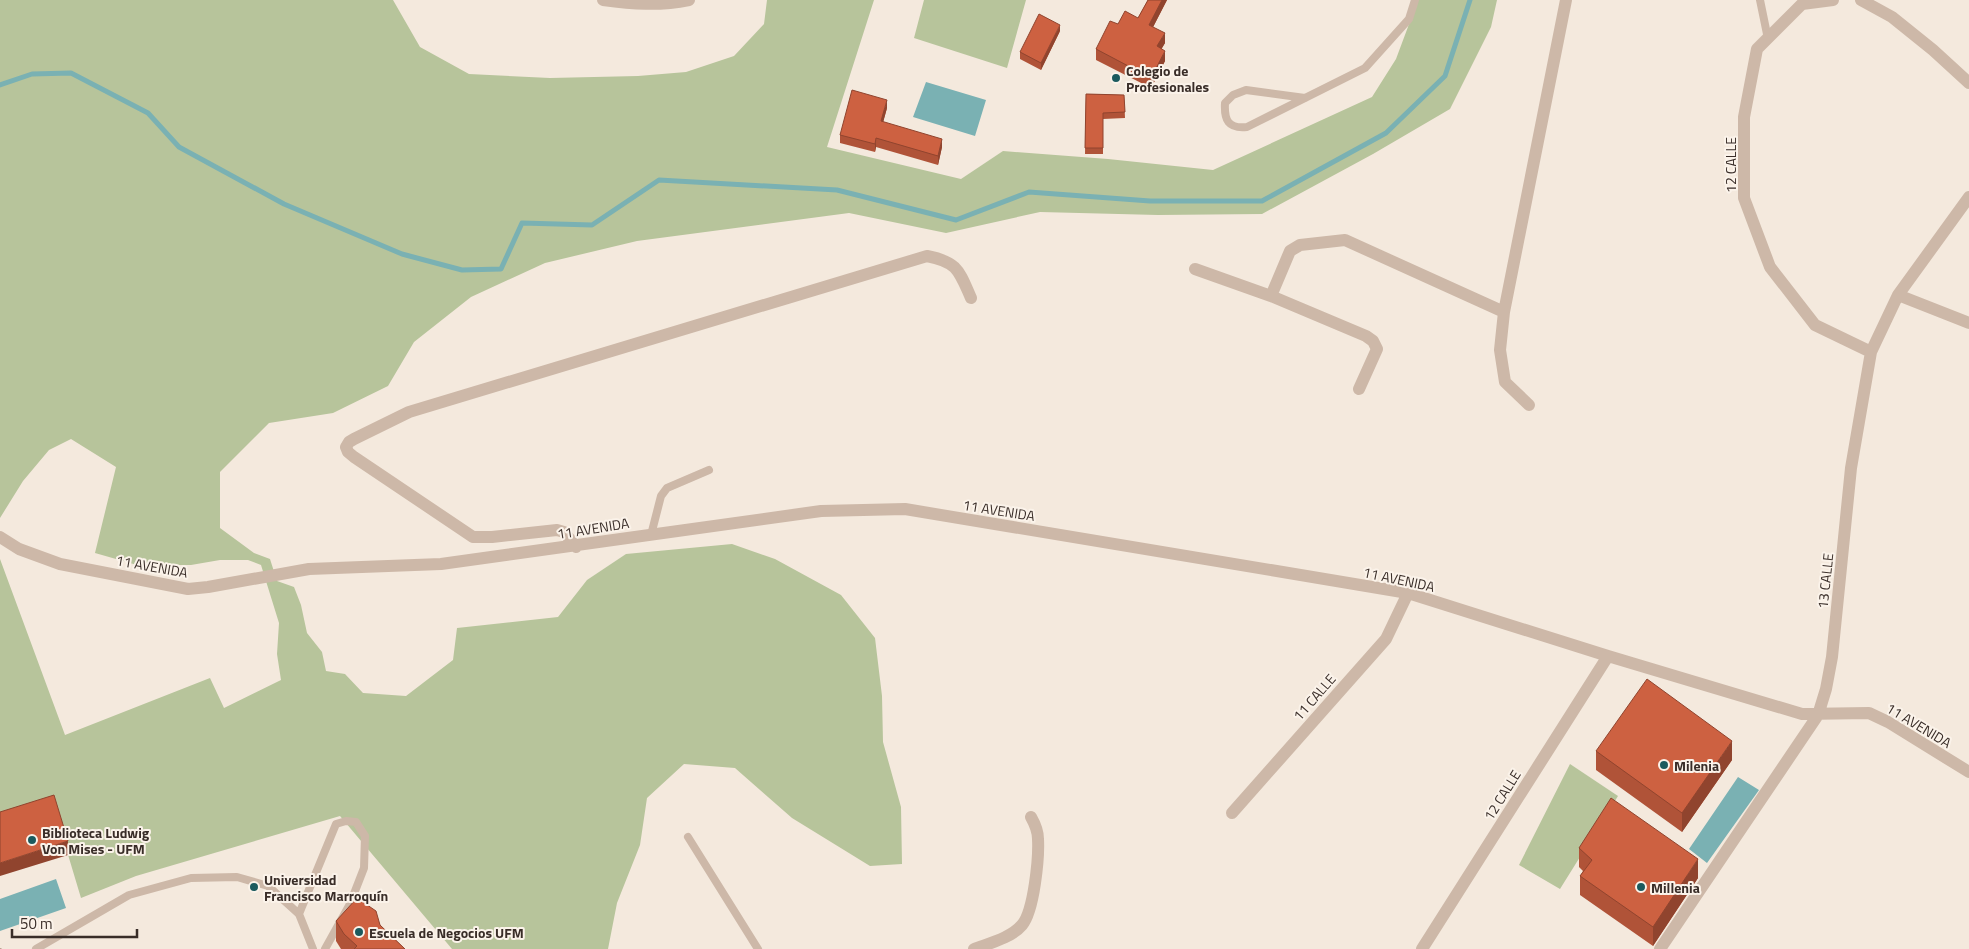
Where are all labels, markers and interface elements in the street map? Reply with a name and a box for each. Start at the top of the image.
place label: Colegio de Profesionales [1126,60,1209,97]
marker: Colegio de Profesionales [1110,72,1122,84]
street label: 12 CALLE [1720,137,1741,193]
street label: 11 AVENIDA [961,494,1037,526]
street label: 11 AVENIDA [555,512,631,544]
street label: 11 AVENIDA [114,549,190,583]
street label: 13 CALLE [1812,552,1838,610]
street label: 11 AVENIDA [1361,561,1437,597]
street label: 11 CALLE [1288,669,1340,725]
street label: 11 AVENIDA [1882,697,1956,753]
place label: Milenia [1674,755,1719,776]
marker: Milenia [1658,759,1670,771]
street label: 12 CALLE [1478,766,1526,824]
place label: Biblioteca Ludwig Von Mises - UFM [42,822,150,859]
marker: Biblioteca Ludwig Von Mises - UFM [26,834,38,846]
place label: Universidad Francisco Marroquín [264,869,388,906]
place label: Millenia [1651,877,1700,898]
marker: Universidad Francisco Marroquín [248,881,260,893]
marker: Millenia [1635,881,1647,893]
scale bar [12,906,138,938]
text: 50 m [20,912,53,935]
place label: Escuela de Negocios UFM [369,922,524,943]
marker: Escuela de Negocios UFM [353,926,365,938]

